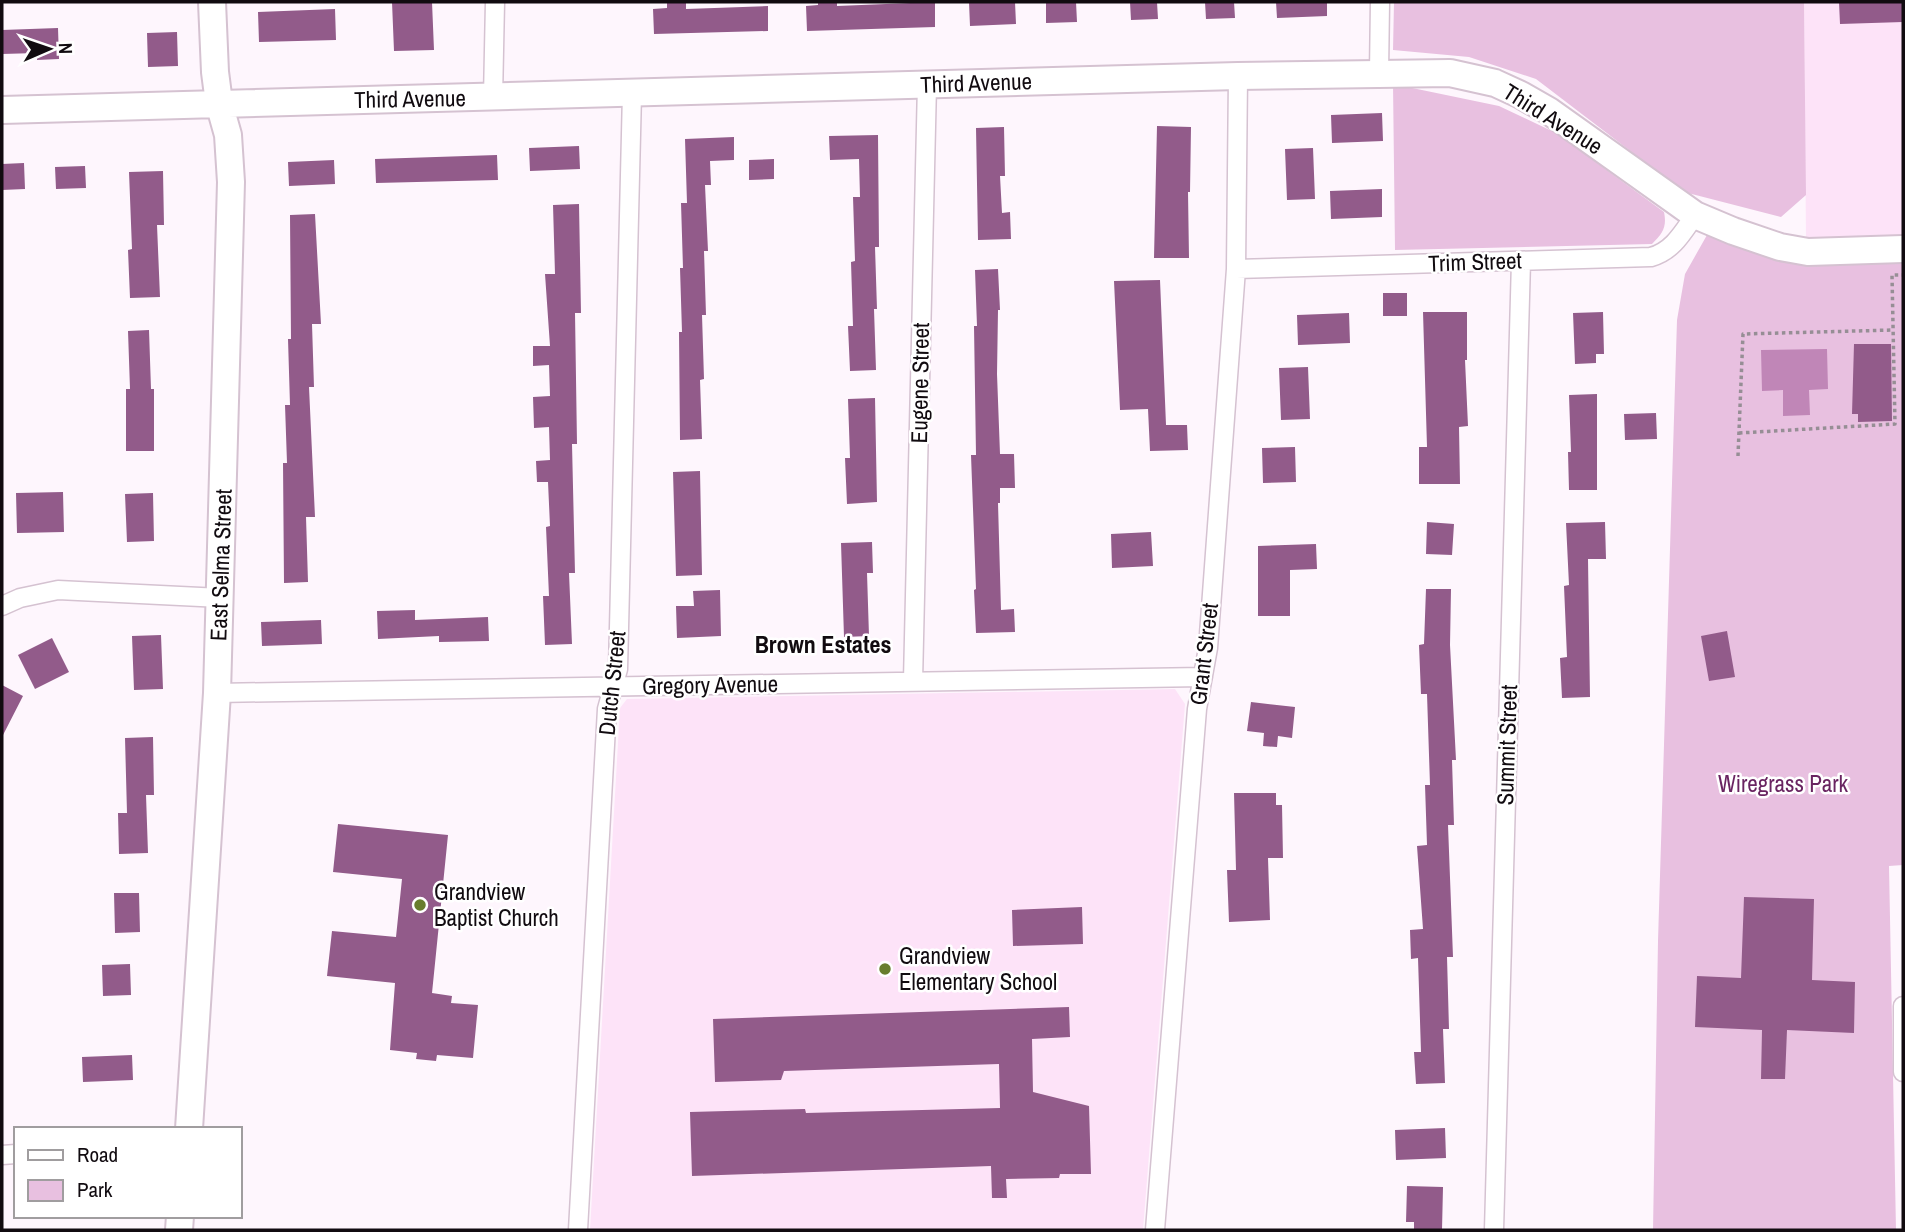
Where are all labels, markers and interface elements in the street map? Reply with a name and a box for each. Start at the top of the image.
north arrow [14,14,84,84]
text: N [53,42,79,54]
street label: Third Avenue [920,65,1032,100]
street label: Third Avenue [1498,76,1609,161]
street label: Third Avenue [354,82,466,115]
street label: Trim Street [1428,244,1522,279]
street label: Eugene Street [903,322,936,444]
street label: East Selma Street [202,488,239,641]
street label: Grant Street [1182,601,1225,707]
district label: Brown Estates [755,628,891,660]
street label: Dutch Street [591,629,632,737]
street label: Gregory Avenue [642,668,778,701]
street label: Summit Street [1489,684,1524,806]
park label: Wiregrass Park [1718,768,1849,799]
place label: Grandview Baptist Church [434,876,559,933]
marker: Grandview Baptist Church [412,897,428,913]
place label: Grandview Elementary School [899,940,1057,997]
marker: Grandview Elementary School [877,961,893,977]
legend [14,1127,242,1218]
text: Road [77,1140,118,1169]
text: Park [77,1175,113,1204]

